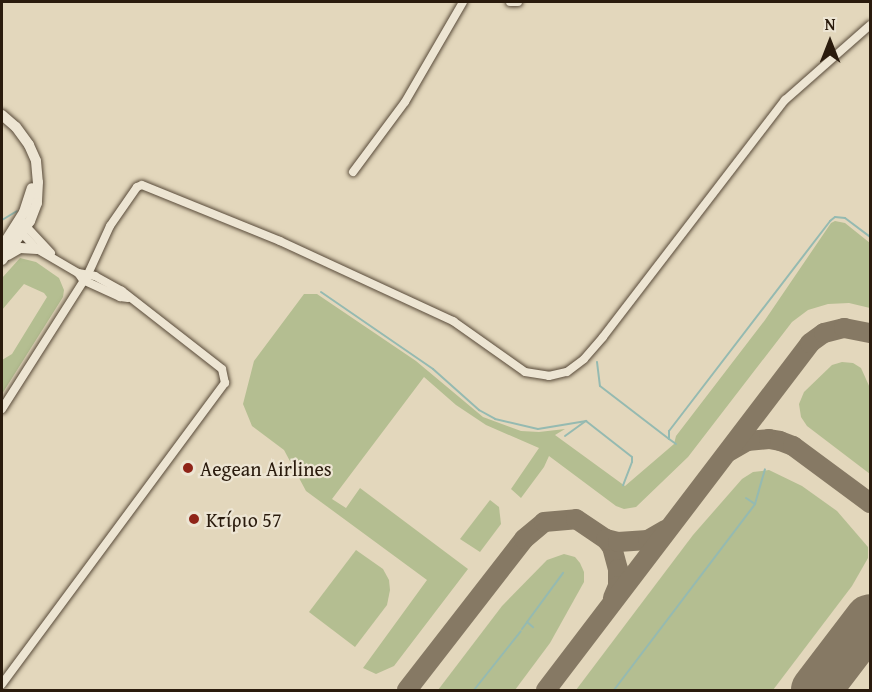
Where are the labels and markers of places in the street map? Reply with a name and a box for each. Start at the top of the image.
place label: Aegean Airlines [200,456,332,480]
marker: Aegean Airlines [181,461,195,475]
place label: Κτίριο 57 [206,507,282,531]
marker: Κτίριο 57 [187,512,201,526]

